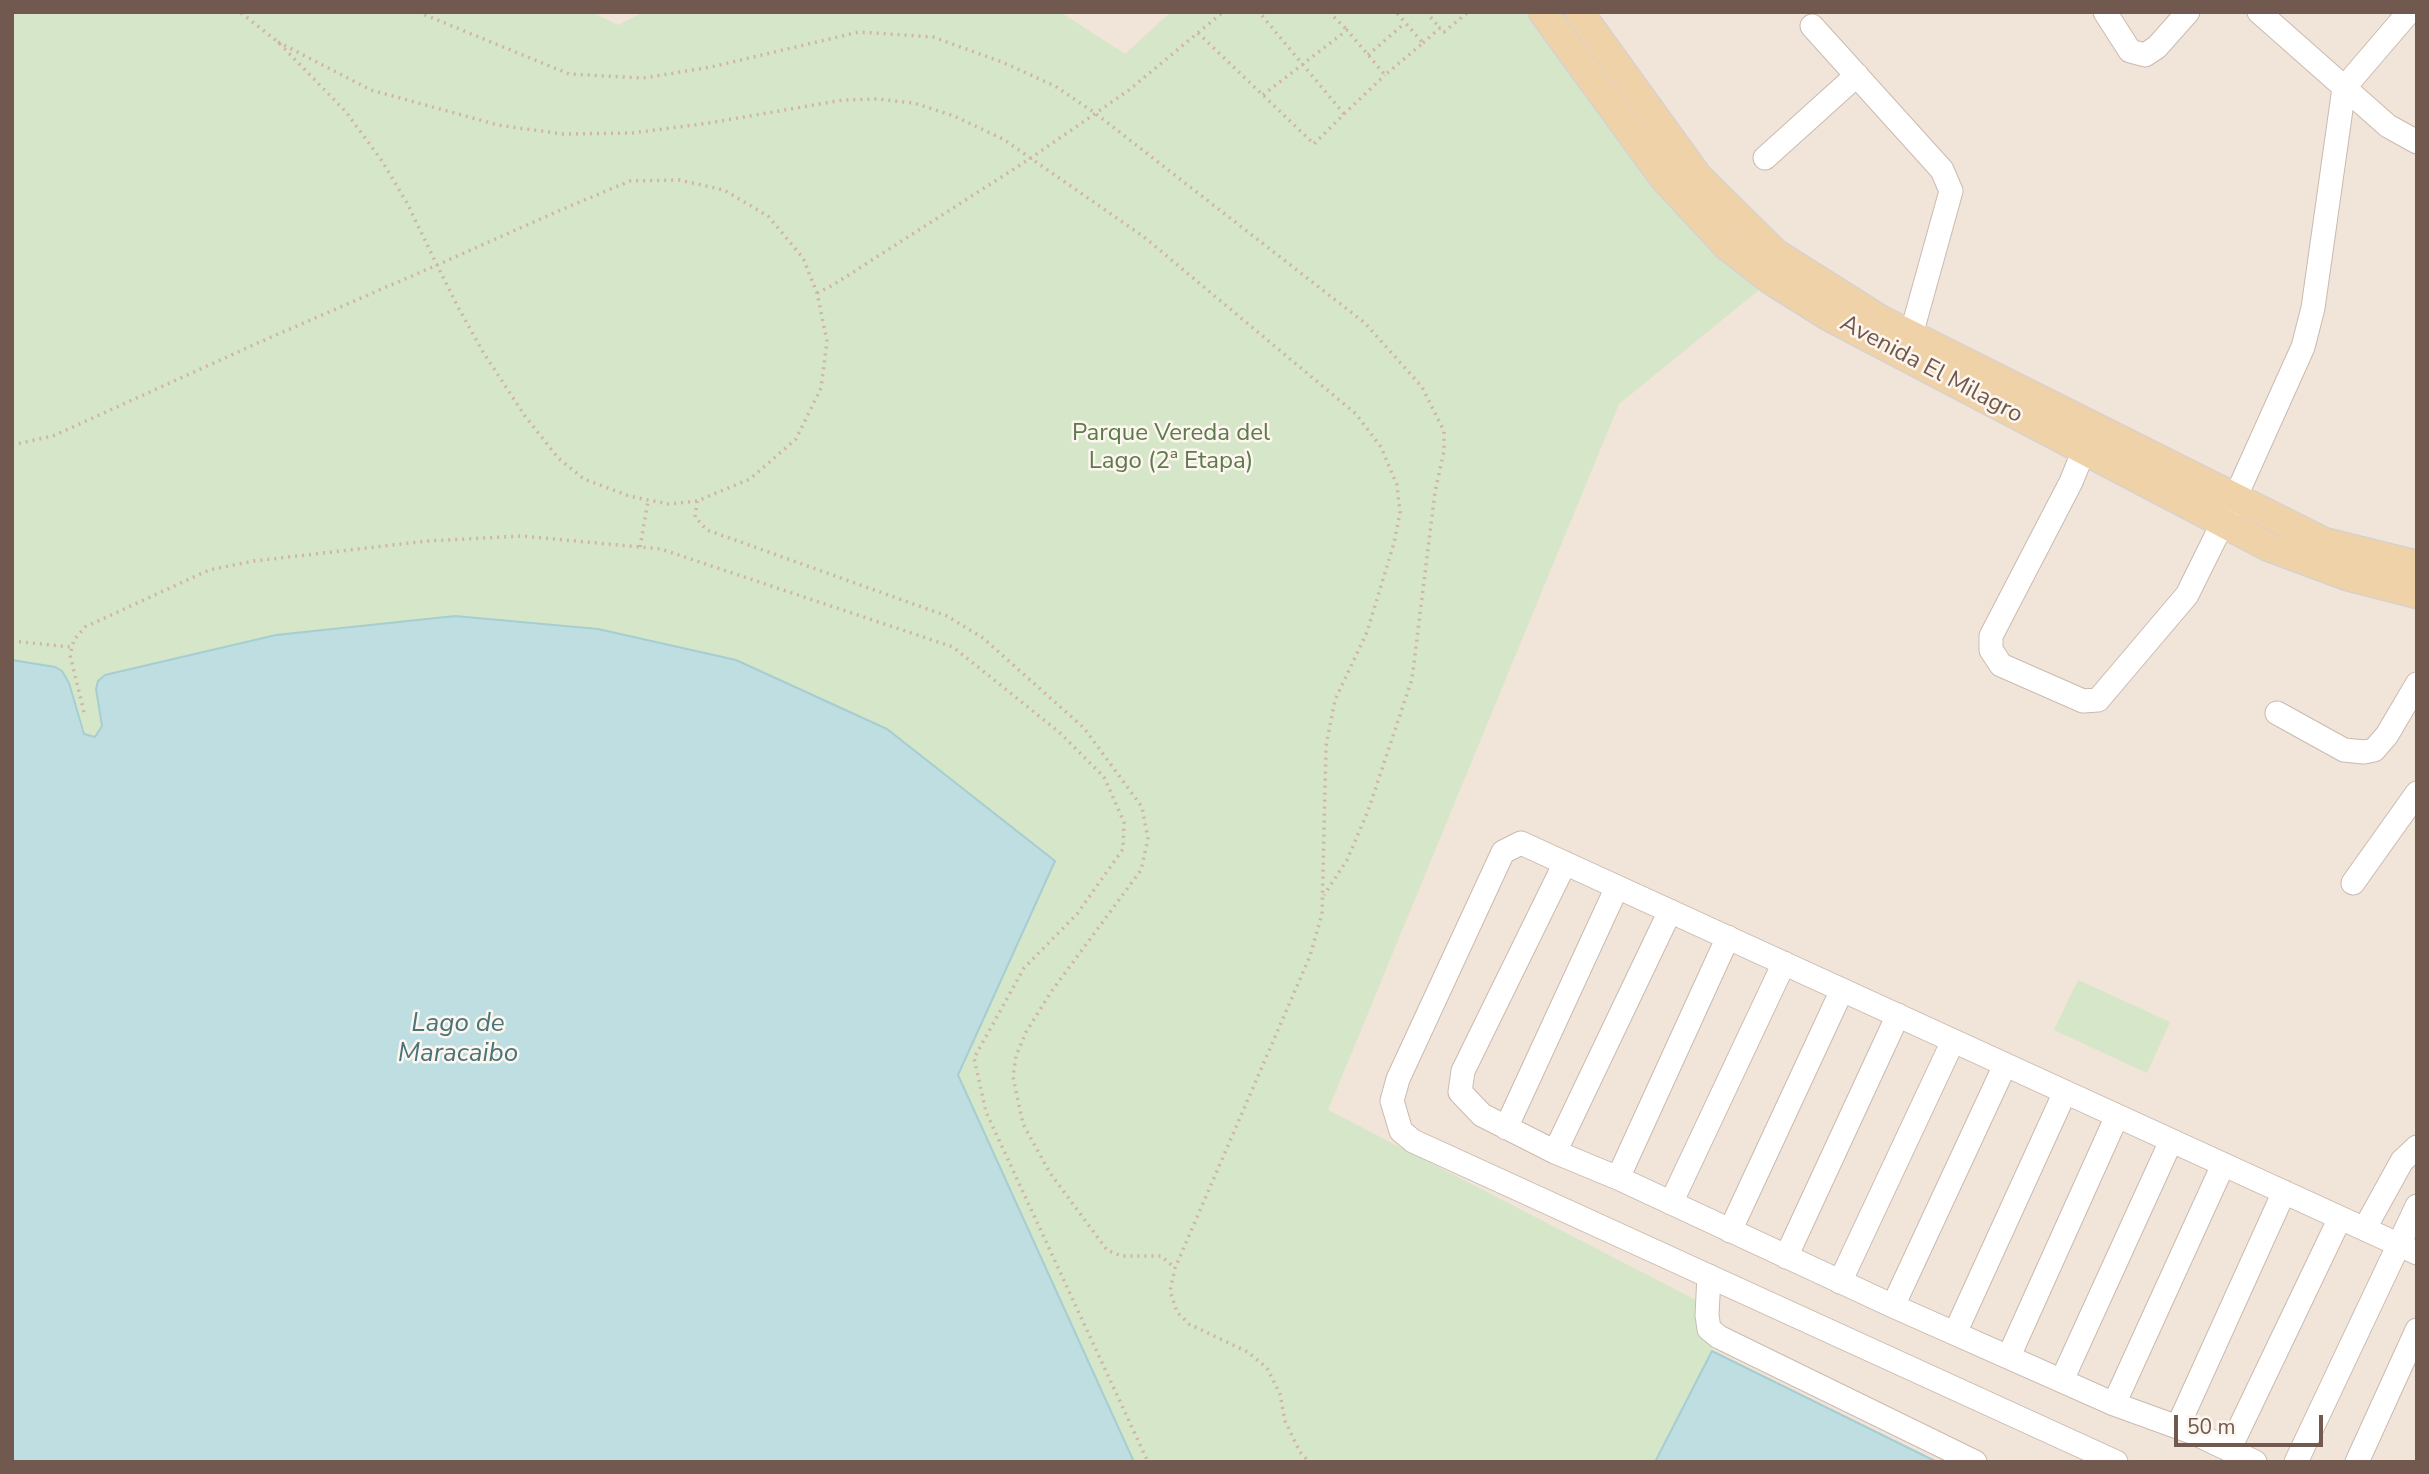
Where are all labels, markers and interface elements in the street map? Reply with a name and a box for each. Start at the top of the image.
street label: Avenida El Milagro [1835,310,2027,430]
park label: Parque Vereda del Lago (2ª Etapa) [1072,420,1270,476]
water label: Lago de Maracaibo [398,1009,518,1070]
scale bar [2177,1400,2326,1444]
text: 50 m [2187,1413,2236,1441]

